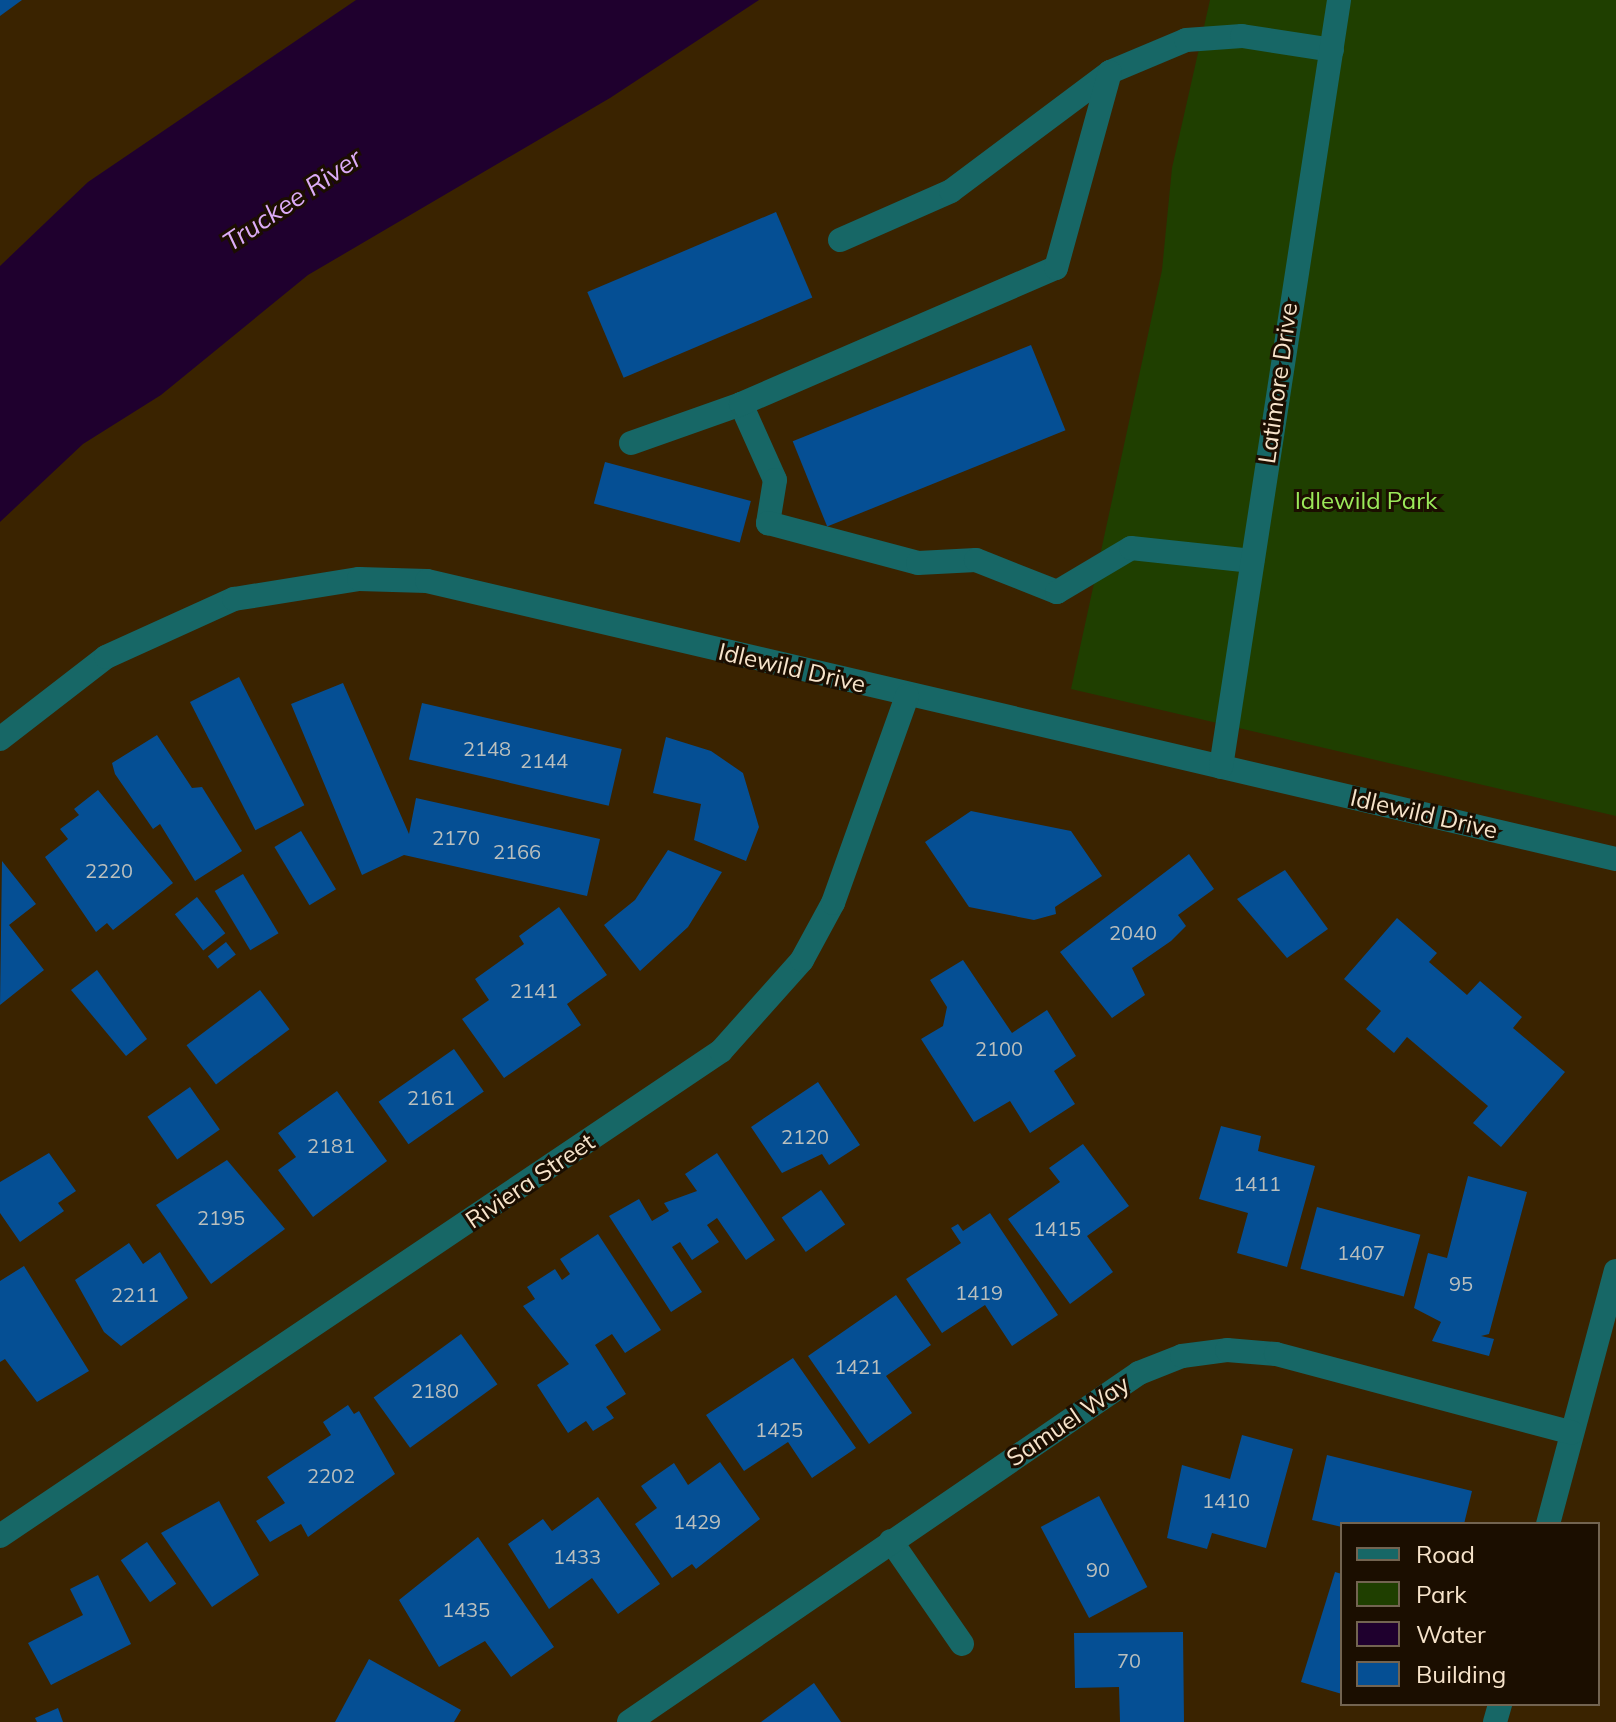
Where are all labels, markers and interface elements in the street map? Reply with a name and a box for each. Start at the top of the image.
water label: Truckee River [217,142,367,258]
street label: Latimore Drive [1252,301,1304,465]
park label: Idlewild Park [1295,487,1437,515]
street label: Idlewild Drive [716,637,868,699]
house number: 2148 [463,736,511,760]
house number: 2144 [520,748,568,772]
street label: Idlewild Drive [1348,783,1500,845]
house number: 2170 [432,825,480,849]
house number: 2166 [493,839,541,863]
house number: 2220 [85,858,133,882]
house number: 2040 [1109,920,1157,944]
house number: 2141 [510,978,558,1002]
house number: 2100 [975,1036,1023,1060]
house number: 2161 [407,1085,455,1109]
house number: 2120 [781,1124,829,1148]
street label: Riviera Street [460,1127,600,1235]
house number: 2181 [307,1133,355,1157]
house number: 1411 [1233,1171,1281,1195]
house number: 2195 [197,1205,245,1229]
house number: 1415 [1033,1216,1081,1240]
house number: 1407 [1337,1240,1385,1264]
house number: 95 [1449,1271,1473,1295]
house number: 1419 [955,1280,1003,1304]
house number: 2211 [111,1282,159,1306]
house number: 1421 [834,1354,882,1378]
street label: Samuel Way [1001,1369,1135,1473]
house number: 2180 [411,1378,459,1402]
house number: 1425 [755,1417,803,1441]
house number: 2202 [307,1463,355,1487]
house number: 1410 [1202,1488,1250,1512]
house number: 1429 [673,1509,721,1533]
legend [1340,1522,1600,1706]
text: Road [1416,1539,1475,1569]
house number: 1433 [553,1544,601,1568]
house number: 90 [1086,1557,1110,1581]
text: Park [1416,1579,1467,1609]
house number: 1435 [442,1597,490,1621]
text: Water [1416,1619,1486,1649]
house number: 70 [1117,1648,1141,1672]
text: Building [1416,1659,1506,1689]

